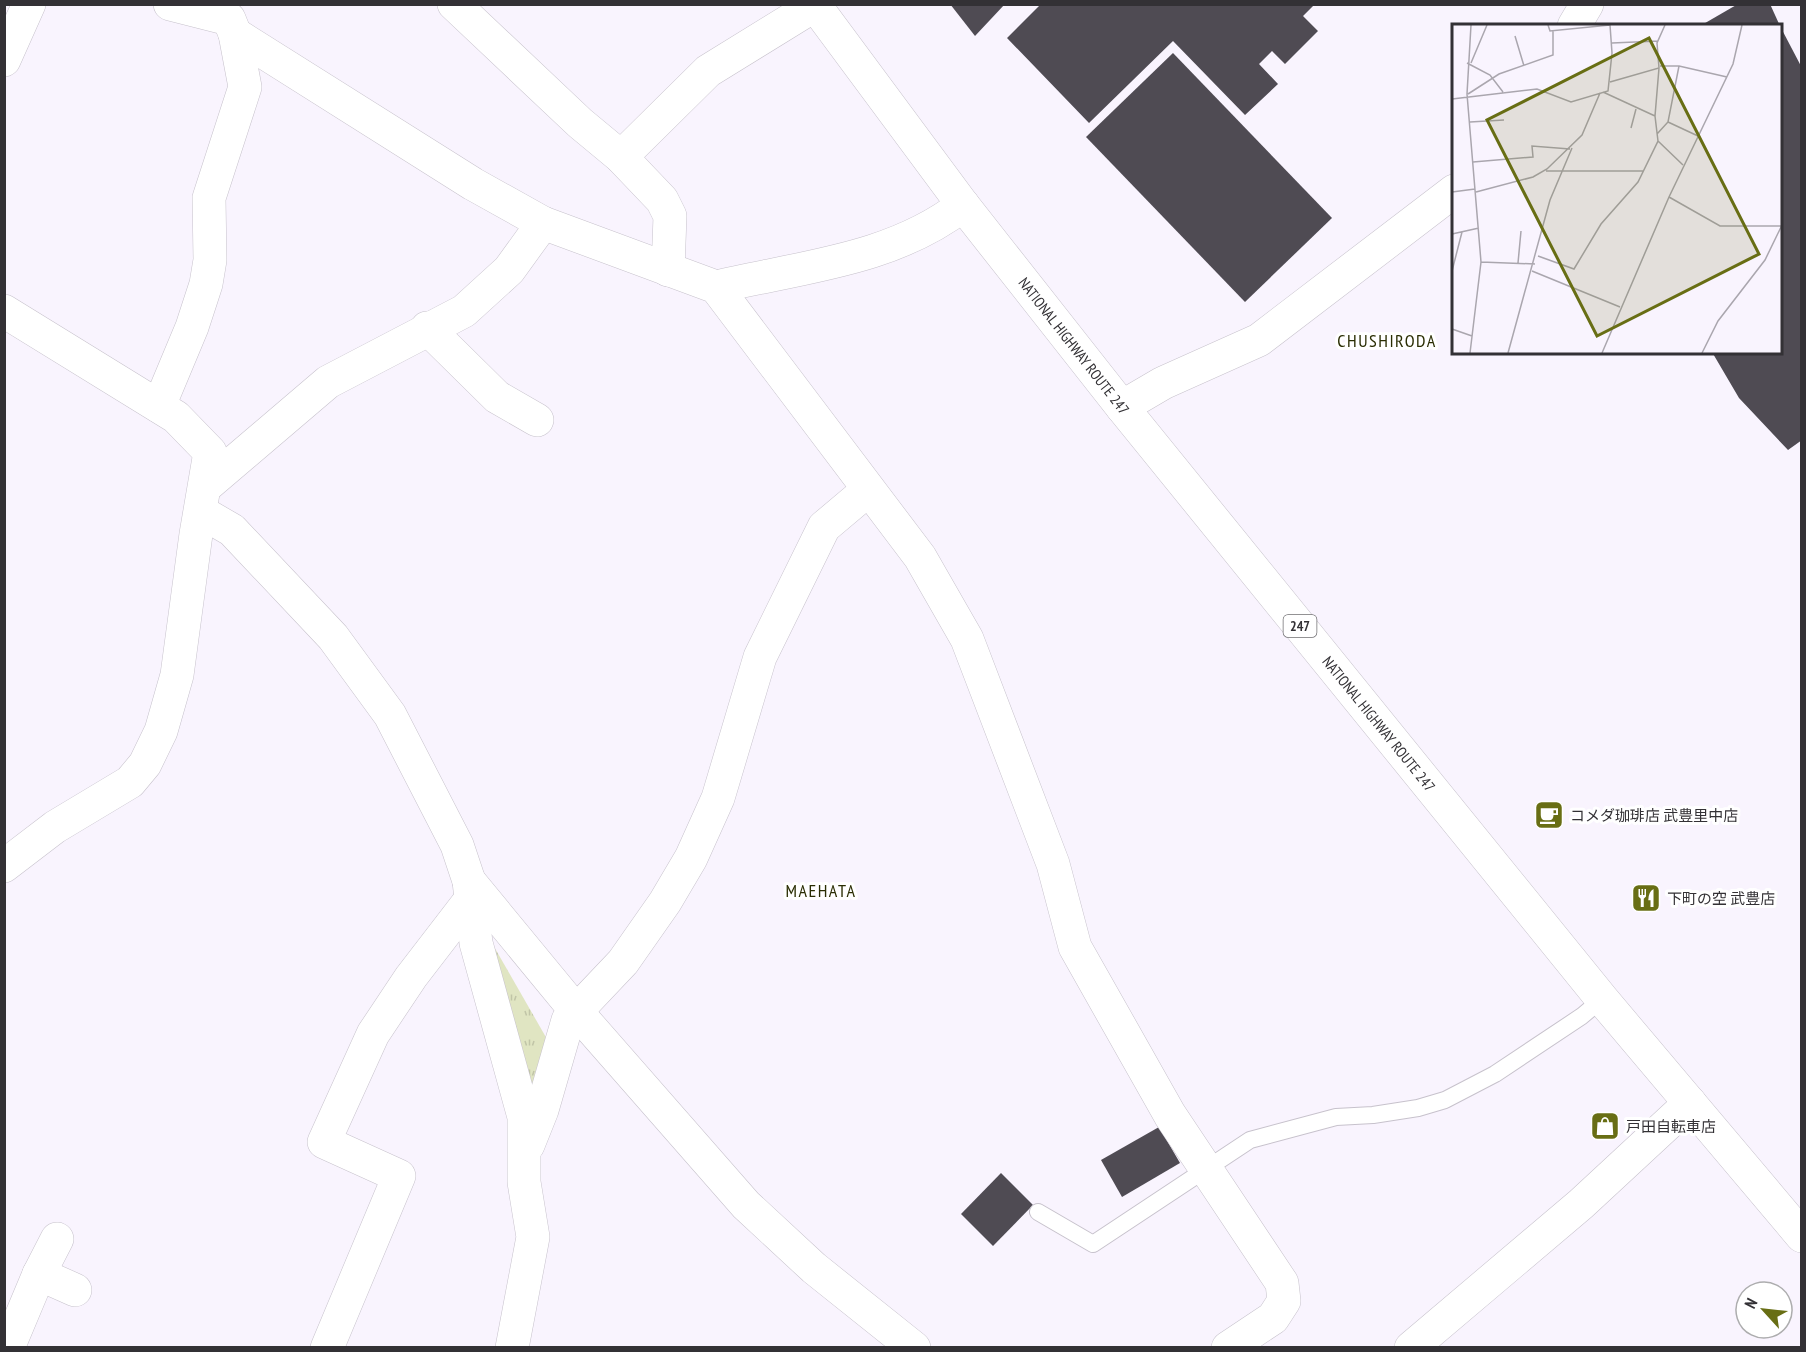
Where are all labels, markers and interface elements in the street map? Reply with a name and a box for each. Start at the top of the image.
inset map [1452,24,1782,354]
street label: NATIONAL HIGHWAY ROUTE 247 [1015,274,1133,418]
district label: CHUSHIRODA [1337,329,1437,352]
road number: 247 [1284,615,1316,637]
street label: NATIONAL HIGHWAY ROUTE 247 [1318,652,1440,796]
cafe icon: コメダ珈琲店 武豊里中店 [1533,799,1565,831]
place label: コメダ珈琲店 武豊里中店 [1570,806,1738,825]
district label: MAEHATA [786,879,856,902]
restaurant icon: 下町の空 武豊店 [1630,882,1662,914]
place label: 下町の空 武豊店 [1667,889,1775,908]
shop icon: 戸田自転車店 [1589,1110,1621,1142]
place label: 戸田自転車店 [1626,1117,1716,1136]
north arrow [1734,1280,1794,1340]
text: N [1740,1295,1762,1312]

